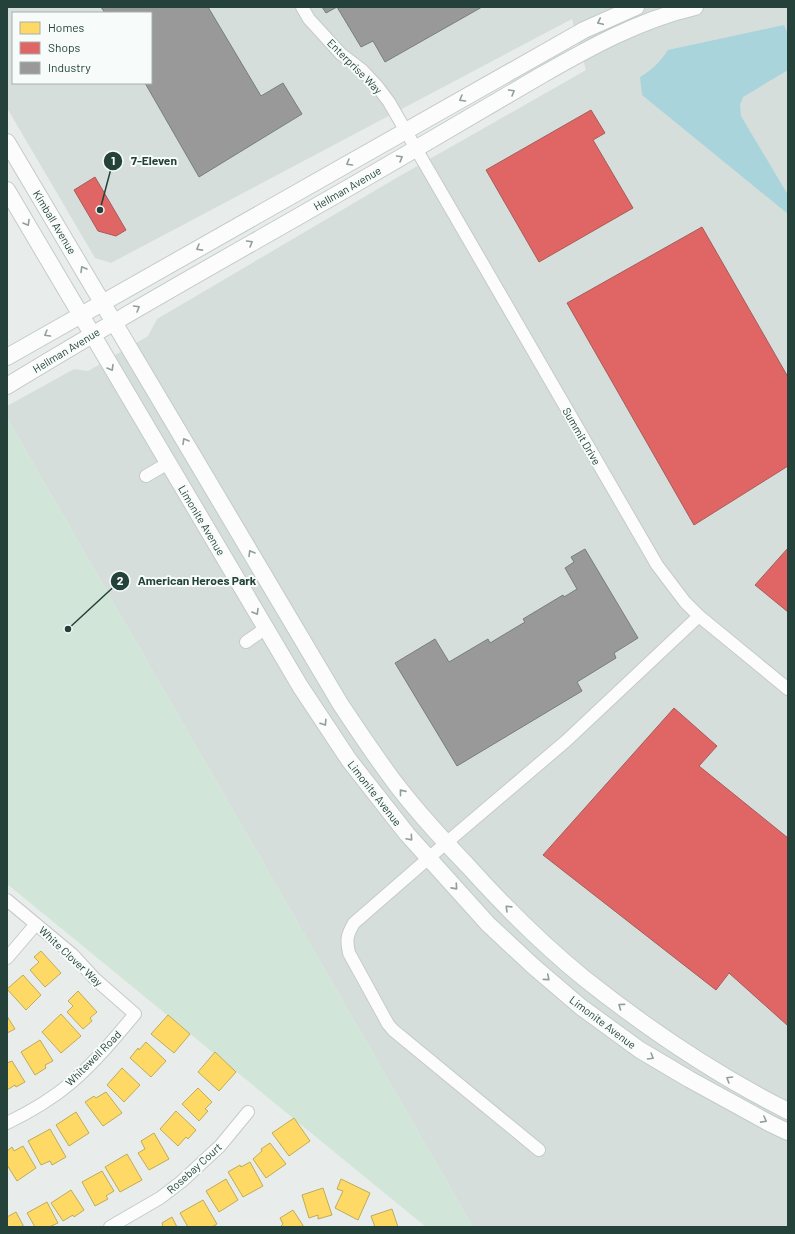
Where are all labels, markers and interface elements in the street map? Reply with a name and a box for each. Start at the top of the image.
legend [12,12,152,84]
one-way arrow [597,17,605,25]
text: Homes [48,20,85,34]
street label: Enterprise Way [325,36,385,96]
text: Shops [48,40,81,54]
text: Industry [48,60,91,74]
one-way arrow [508,90,515,97]
one-way arrow [459,94,466,101]
callout: 7-Eleven [103,149,185,173]
text: 1 [111,153,115,167]
text: 7-Eleven [131,153,177,167]
one-way arrow [396,156,403,163]
one-way arrow [346,158,353,165]
street label: Hellman Avenue [311,163,383,213]
street label: Kimball Avenue [31,188,79,257]
one-way arrow [22,219,29,226]
one-way arrow [246,241,253,248]
one-way arrow [196,243,203,250]
one-way arrow [80,266,87,273]
one-way arrow [133,305,141,312]
street label: Hellman Avenue [30,325,102,375]
one-way arrow [43,330,51,337]
one-way arrow [107,364,114,371]
street label: Summit Drive [560,405,604,467]
one-way arrow [182,438,189,445]
street label: Limonite Avenue [176,483,228,558]
one-way arrow [249,550,256,557]
callout: American Heroes Park [110,569,264,593]
text: 2 [117,573,124,587]
text: American Heroes Park [138,573,257,587]
one-way arrow [252,608,259,615]
one-way arrow [319,718,326,725]
street label: Limonite Avenue [345,758,405,828]
one-way arrow [400,789,407,796]
one-way arrow [406,833,413,841]
one-way arrow [450,883,457,890]
one-way arrow [505,906,513,913]
street label: White Clover Way [37,923,105,989]
one-way arrow [543,974,550,981]
street label: Limonite Avenue [567,993,639,1051]
one-way arrow [619,1004,626,1011]
street label: Whitewell Road [63,1028,123,1088]
one-way arrow [647,1052,654,1059]
one-way arrow [726,1076,733,1083]
one-way arrow [760,1116,767,1123]
street label: Rosebay Court [164,1140,224,1196]

